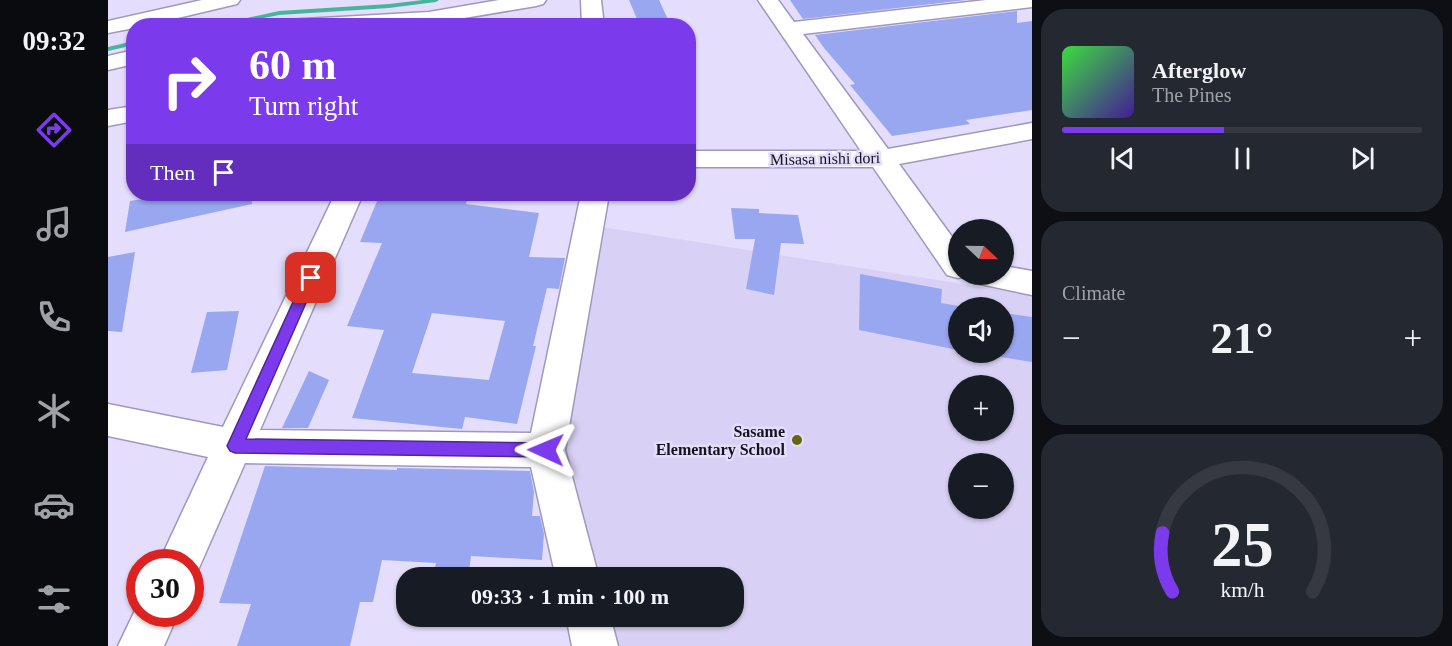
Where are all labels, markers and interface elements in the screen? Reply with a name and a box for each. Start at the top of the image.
text: 09:32 [23,26,86,56]
icon: right [150,42,228,120]
text: 60 m [249,42,337,88]
text: Afterglow [1152,58,1246,83]
text: The Pines [1152,84,1231,106]
text: Turn right [249,91,358,121]
icon: directions [33,109,75,151]
icon: previous [1106,142,1139,175]
icon: pause [1226,142,1259,175]
icon: next [1346,142,1379,175]
street label: Misasa nishi dori [770,149,881,168]
icon: arrive [207,156,240,189]
text: Then [150,160,195,185]
icon: music [33,203,75,245]
north arrow [948,219,1014,285]
map controls [948,219,1014,519]
pin [285,252,336,303]
icon: arrive [294,261,327,294]
text: Climate [1062,282,1125,304]
icon: phone [33,296,75,338]
button: sound [948,297,1014,363]
text: 21° [1211,313,1274,363]
text: − [1062,320,1081,356]
text: + [1403,320,1422,356]
button: + [948,375,1014,441]
icon: climate [33,390,75,432]
position arrow [514,418,578,482]
place label: Sasame Elementary School [656,423,786,459]
marker: Sasame Elementary School [790,433,804,447]
button: − [948,453,1014,519]
icon: car [33,484,75,526]
text: 25 [1211,511,1273,580]
speed limit sign: 30 [126,549,204,627]
icon: filters [33,578,75,620]
text: km/h [1220,579,1264,603]
text: 09:33 · 1 min · 100 m [471,584,669,609]

